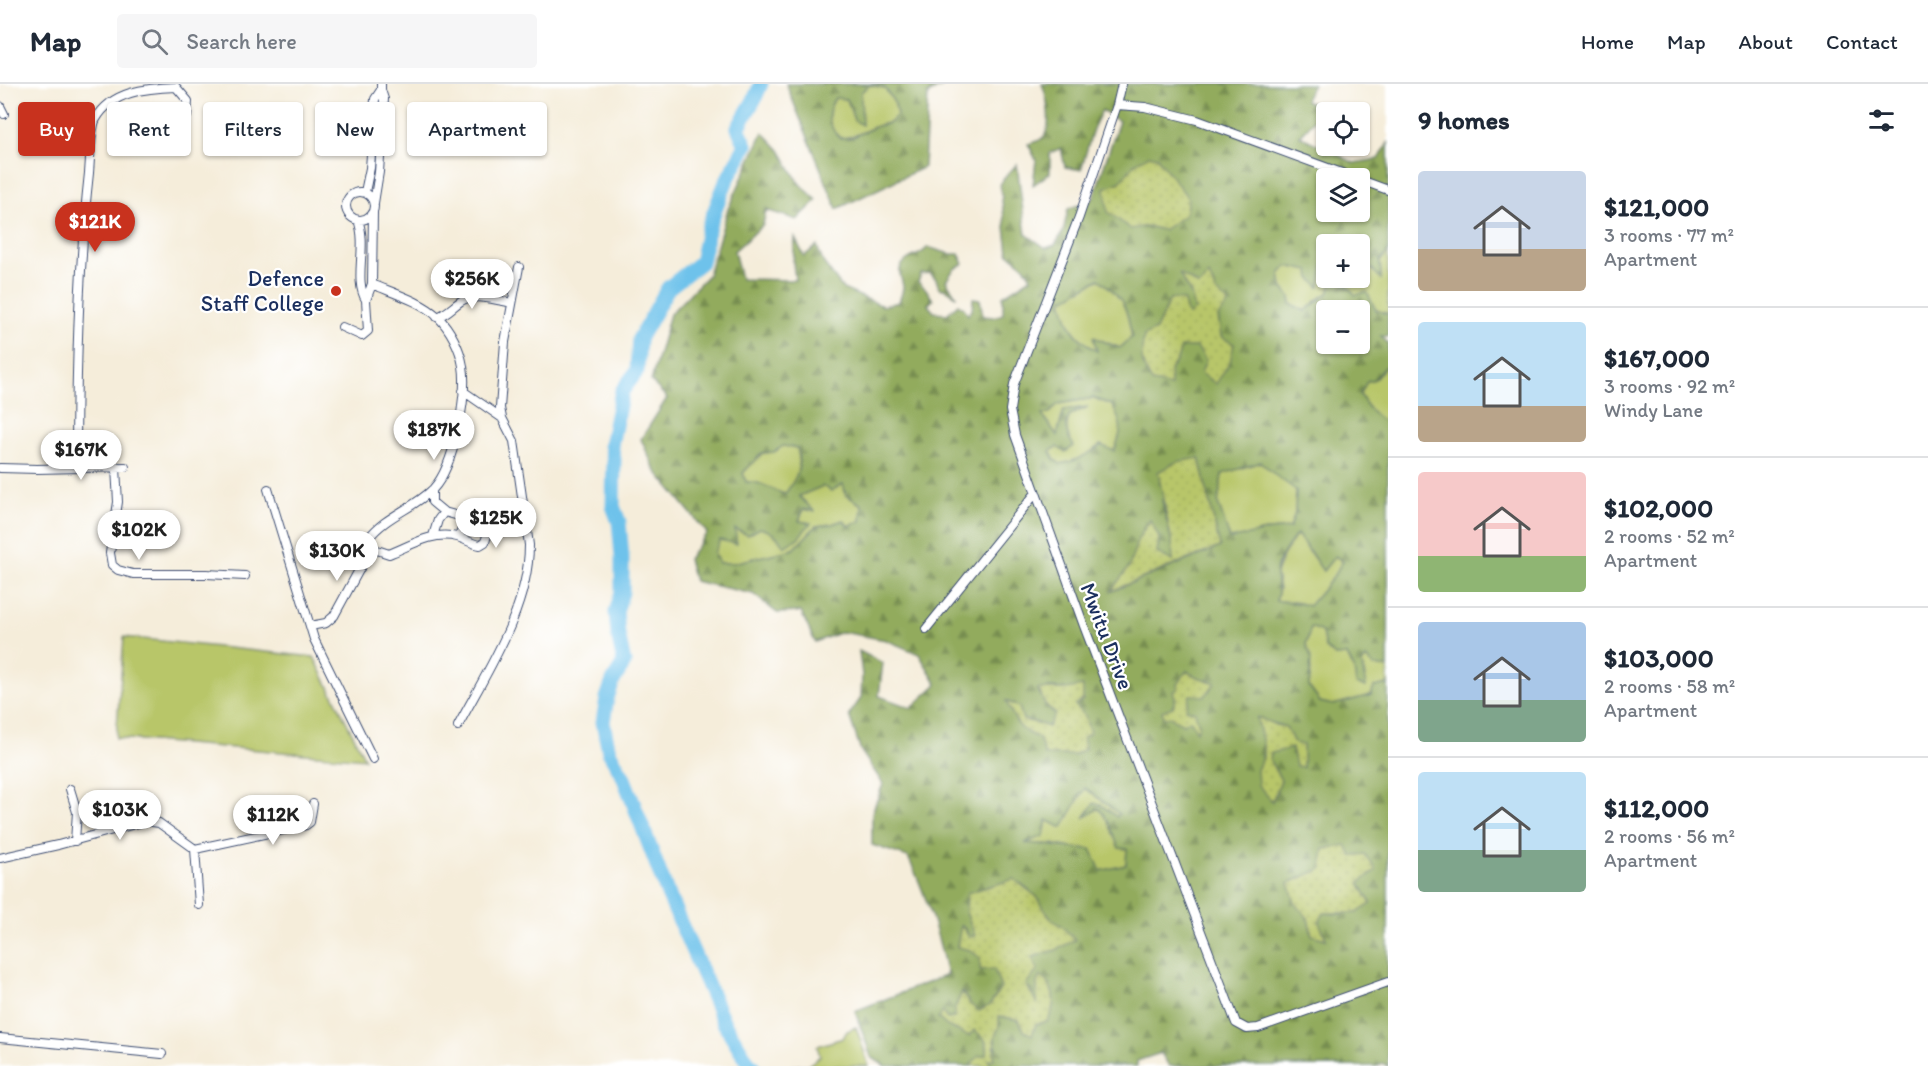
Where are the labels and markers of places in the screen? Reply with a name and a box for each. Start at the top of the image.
pin: $121K [53,202,137,253]
pin: $256K [430,259,514,310]
place label: Defence Staff College [201,265,324,317]
marker: Defence Staff College [329,284,343,298]
pin: $187K [392,410,476,461]
pin: $167K [39,430,123,481]
pin: $125K [454,498,538,549]
pin: $102K [97,510,181,561]
pin: $130K [295,531,379,582]
pin: $103K [78,790,162,841]
pin: $112K [231,795,315,846]

